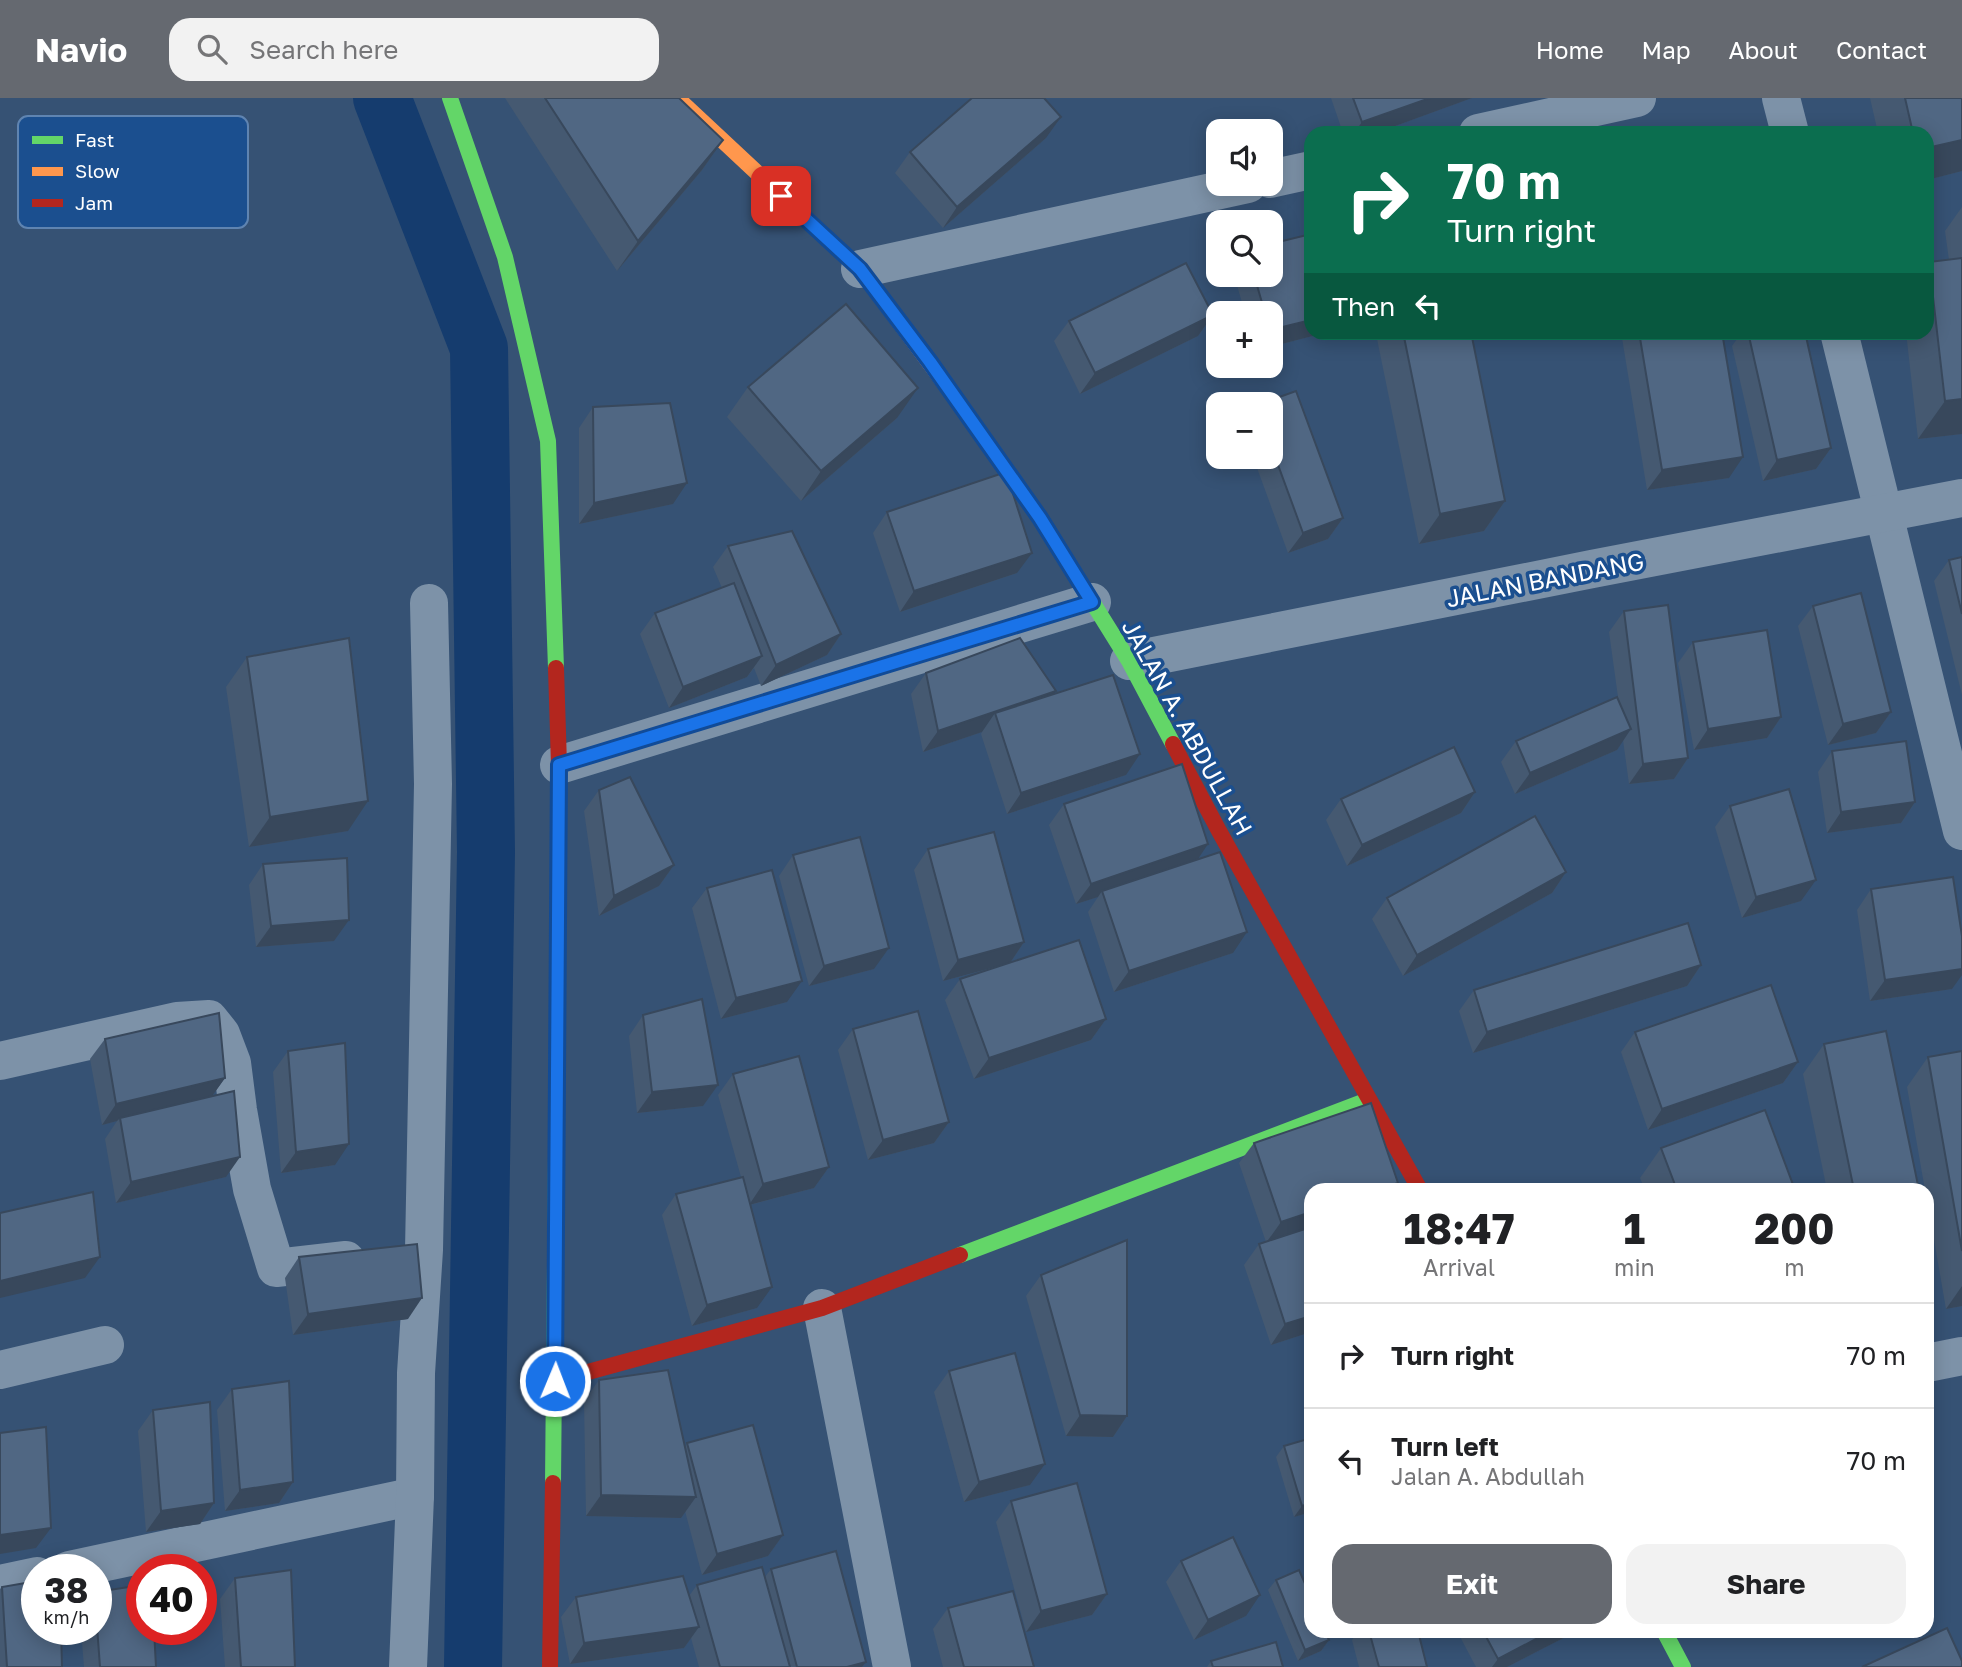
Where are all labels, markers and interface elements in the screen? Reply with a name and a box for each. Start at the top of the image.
search box [169,18,659,81]
text: Navio [35,30,127,69]
icon: search [193,30,231,68]
text: Search here [249,34,398,65]
text: Home [1536,35,1604,64]
text: Map [1642,35,1691,64]
text: About [1729,35,1798,64]
text: Contact [1836,35,1927,64]
legend [18,116,248,228]
map controls [1206,119,1283,469]
button: sound [1206,119,1283,196]
text: Fast [75,128,114,151]
text: 70 m [1447,151,1561,210]
icon: right [1332,154,1423,245]
text: Slow [75,159,120,182]
pin [751,166,811,226]
icon: arrive [762,177,800,215]
text: Jam [75,191,113,214]
button: search [1206,210,1283,287]
text: Turn right [1447,211,1596,249]
icon: left [1409,287,1447,325]
text: Then [1332,291,1395,322]
button: + [1206,301,1283,378]
button: − [1206,392,1283,469]
street label: JALAN BANDANG [1444,546,1646,612]
street label: JALAN A. ABDULLAH [1117,614,1259,840]
text: 18:47 [1404,1203,1515,1253]
text: 1 [1624,1203,1645,1253]
text: 200 [1754,1203,1835,1253]
text: Arrival [1423,1253,1495,1281]
text: min [1614,1253,1655,1281]
text: m [1784,1253,1805,1281]
icon: right [1332,1337,1370,1375]
text: Turn right [1391,1340,1514,1371]
text: 70 m [1847,1340,1906,1371]
position arrow [518,1344,592,1418]
text: Turn left [1391,1431,1499,1462]
icon: left [1332,1442,1370,1480]
text: 70 m [1847,1445,1906,1476]
text: Jalan A. Abdullah [1391,1462,1585,1490]
button: Exit [1332,1544,1612,1624]
button: Share [1626,1544,1906,1624]
speed limit sign: 40 [126,1554,217,1645]
text: 38 [45,1569,88,1611]
text: km/h [44,1606,89,1628]

